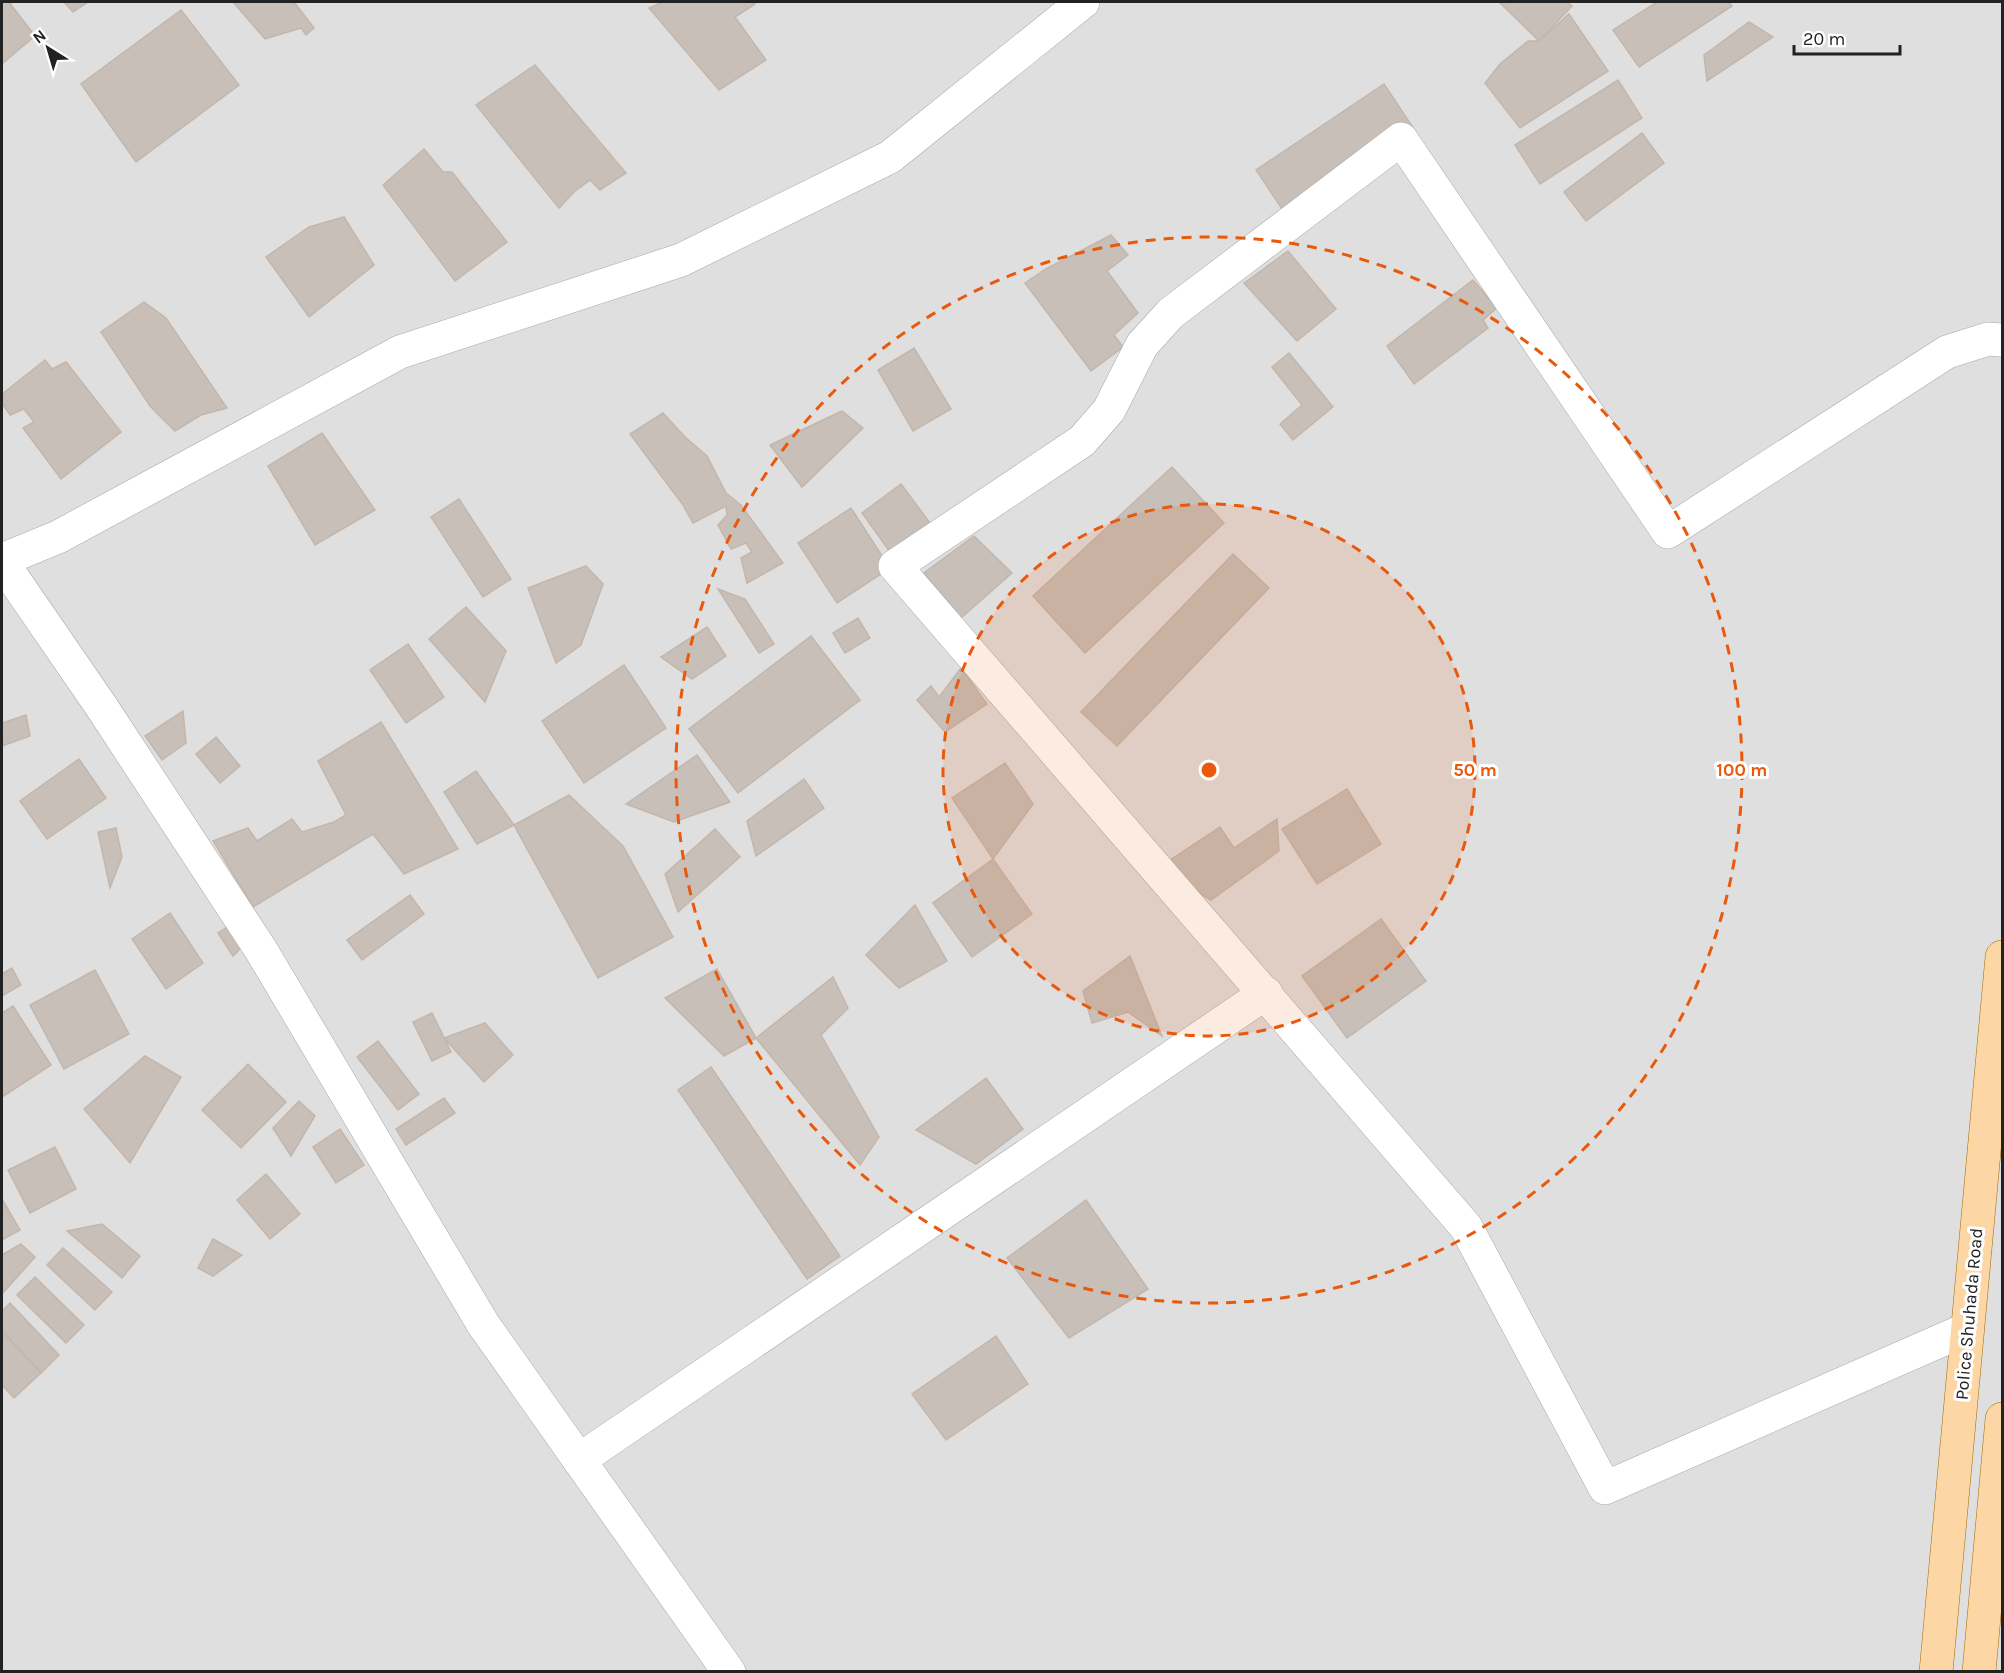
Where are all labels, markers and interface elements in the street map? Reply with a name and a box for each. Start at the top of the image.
north arrow [18,18,78,78]
scale bar [1794,18,1900,56]
text: N [29,25,50,47]
text: 20 m [1803,28,1845,50]
text: 50 m [1453,759,1497,781]
text: 100 m [1717,759,1767,781]
centre of rings [1199,760,1219,780]
street label: Police Shuhada Road [1951,1227,1987,1401]

